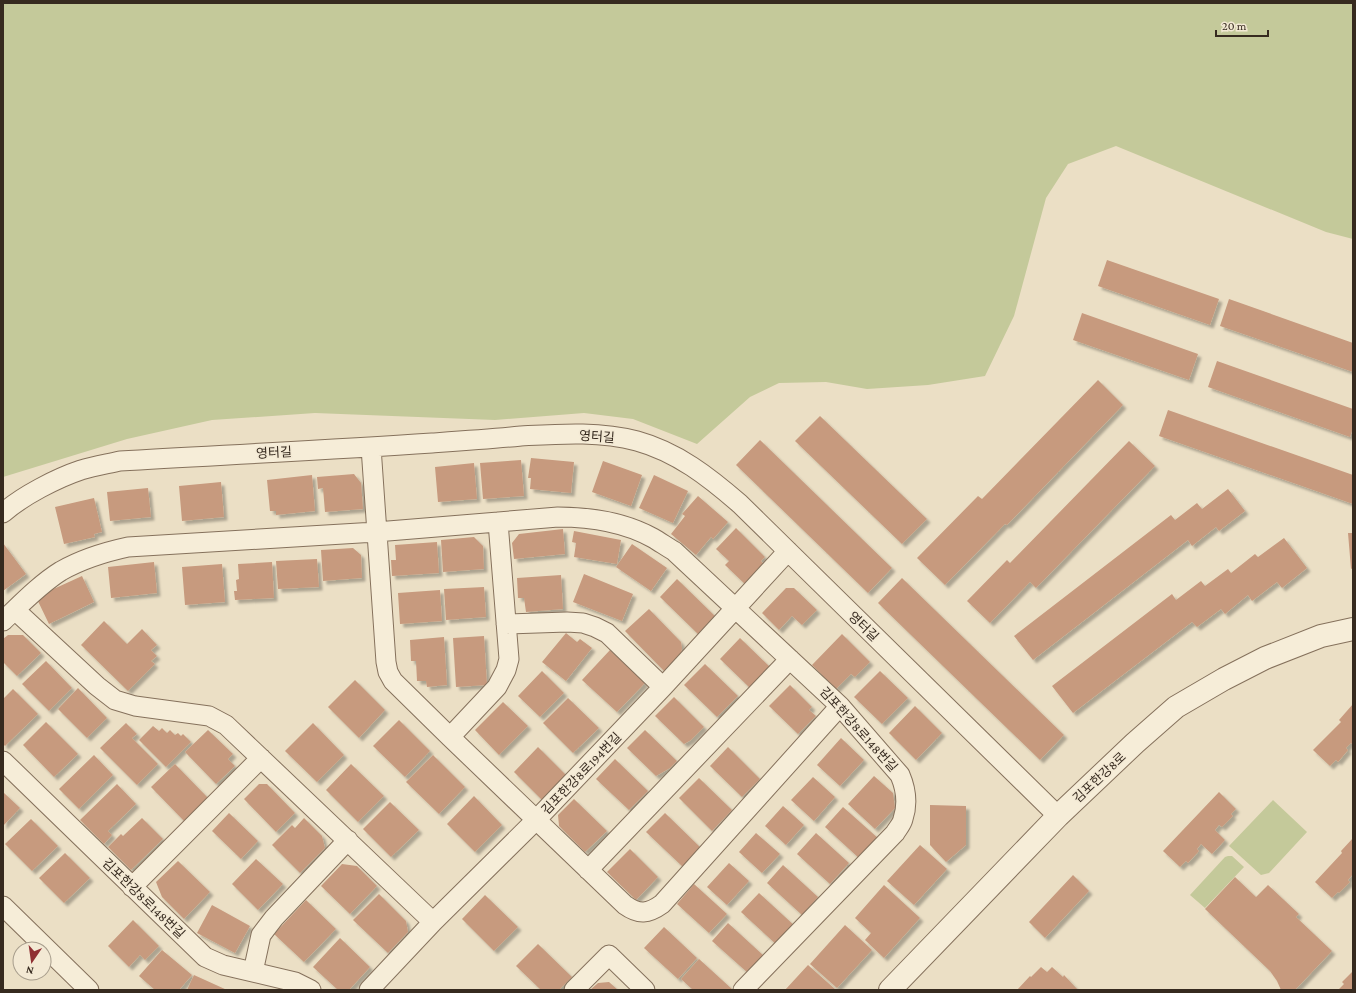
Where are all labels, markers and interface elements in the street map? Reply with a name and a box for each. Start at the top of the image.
scale bar [1216,12,1268,38]
text: 20 m [1222,19,1247,33]
street label: 영터길 [579,428,615,445]
street label: 영터길 [256,444,292,461]
street label: 영터길 [846,608,882,644]
street label: 김포한강8로148번길 [817,684,901,775]
street label: 김포한강8로194번길 [538,729,624,817]
street label: 김포한강8로 [1070,749,1129,806]
street label: 김포한강8로148번길 [99,855,188,941]
north arrow [12,941,52,981]
text: N [24,964,35,977]

